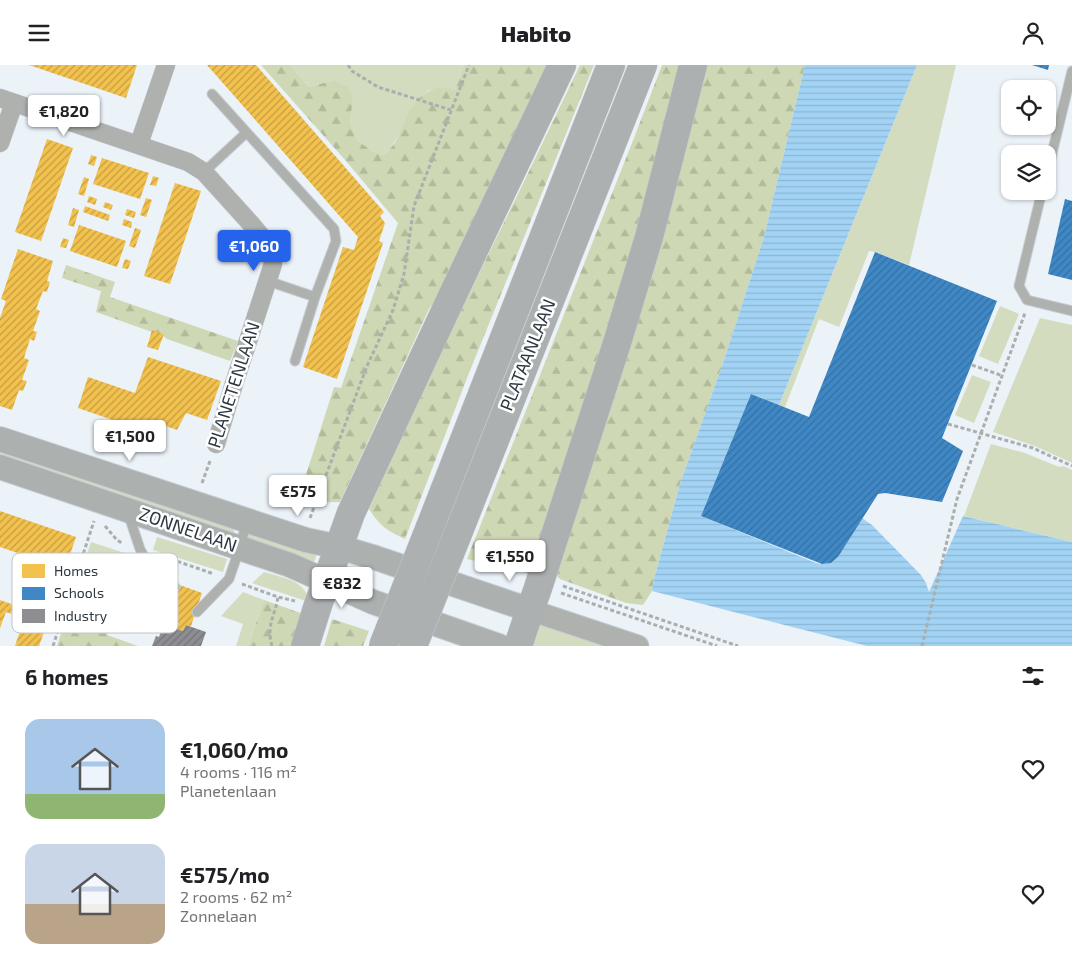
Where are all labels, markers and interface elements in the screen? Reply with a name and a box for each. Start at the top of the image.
icon: menu [25,19,53,47]
icon: person [1019,19,1047,47]
text: Habito [501,20,571,46]
map controls [1001,80,1056,200]
button: locate [1001,80,1056,135]
pin: €1,820 [23,95,105,137]
text: €1,820 [39,101,89,120]
button: layers [1001,145,1056,200]
pin: €1,060 [213,229,295,272]
text: €1,060 [229,236,279,255]
street label: PLATAANLAAN [495,295,560,414]
street label: PLANETENLAAN [202,319,264,451]
pin: €1,500 [89,419,171,462]
text: €1,500 [105,426,155,445]
pin: €575 [268,475,328,517]
text: €575 [280,481,316,500]
street label: ZONNELAAN [137,502,240,556]
pin: €1,550 [469,539,551,582]
text: €1,550 [486,546,534,565]
legend [12,553,178,633]
text: Homes [54,562,98,579]
pin: €832 [312,567,372,609]
text: €832 [323,573,361,592]
text: Schools [54,584,104,601]
text: Industry [54,607,108,624]
icon: filters [1019,662,1047,690]
text: 6 homes [25,664,108,689]
text: €1,060/mo [180,737,288,762]
icon: home [65,739,125,799]
icon: heart [1019,755,1047,783]
text: 4 rooms · 116 m² [180,762,297,781]
text: Planetenlaan [180,781,276,800]
text: €575/mo [180,862,270,887]
icon: home [65,864,125,924]
icon: heart [1019,880,1047,908]
text: 2 rooms · 62 m² [180,887,292,906]
text: Zonnelaan [180,906,257,925]

